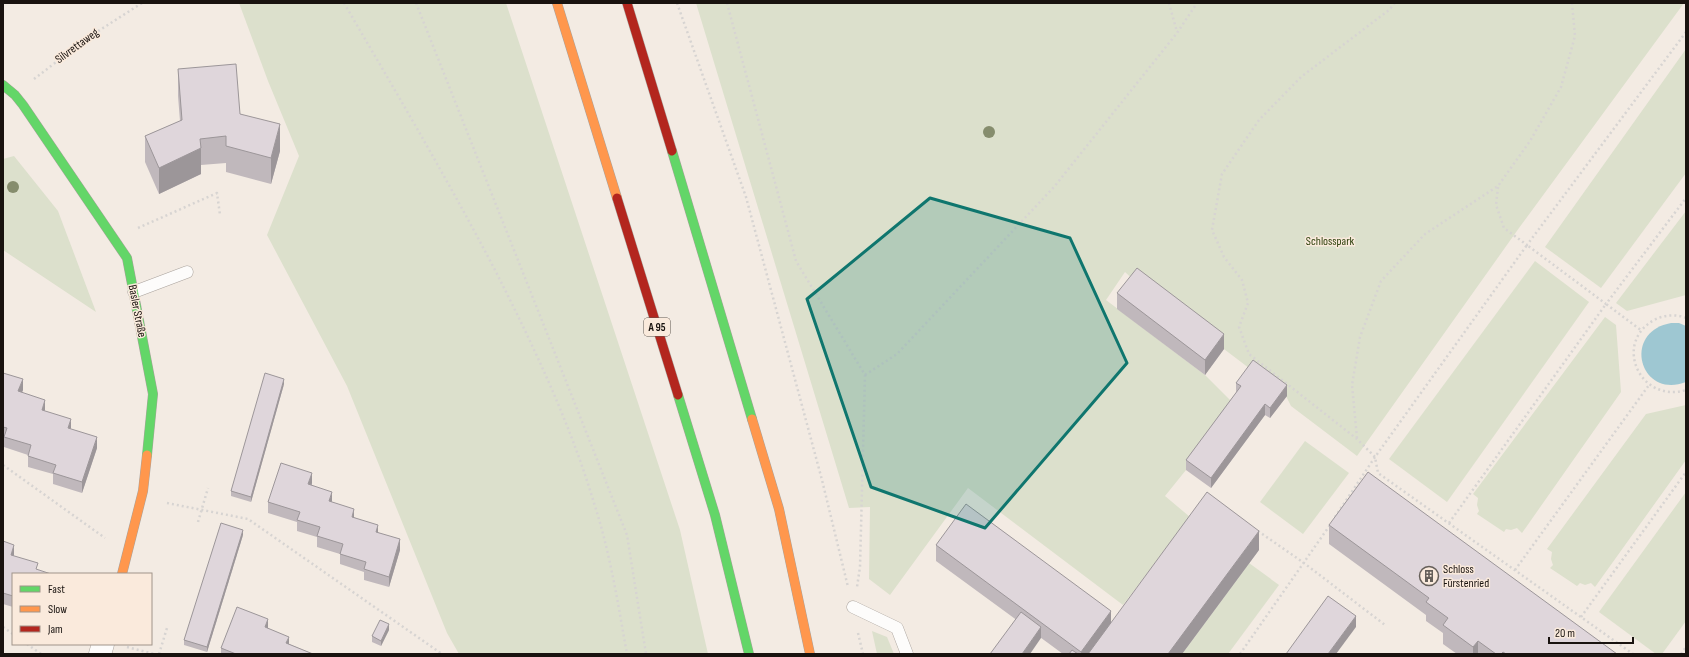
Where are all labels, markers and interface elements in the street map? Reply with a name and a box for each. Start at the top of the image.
street label: Silvrettaweg [52,25,102,67]
park label: Schlosspark [1306,234,1355,249]
street label: Basler Straße [125,283,149,339]
road number: A 95 [644,318,670,336]
place label: Schloss Fürstenried [1443,562,1489,591]
building icon: Schloss Fürstenried [1418,565,1440,587]
legend [12,573,152,645]
text: Fast [48,582,65,597]
text: Slow [48,602,67,617]
scale bar [1549,619,1633,645]
text: Jam [47,622,63,637]
text: 20 m [1555,626,1575,641]

